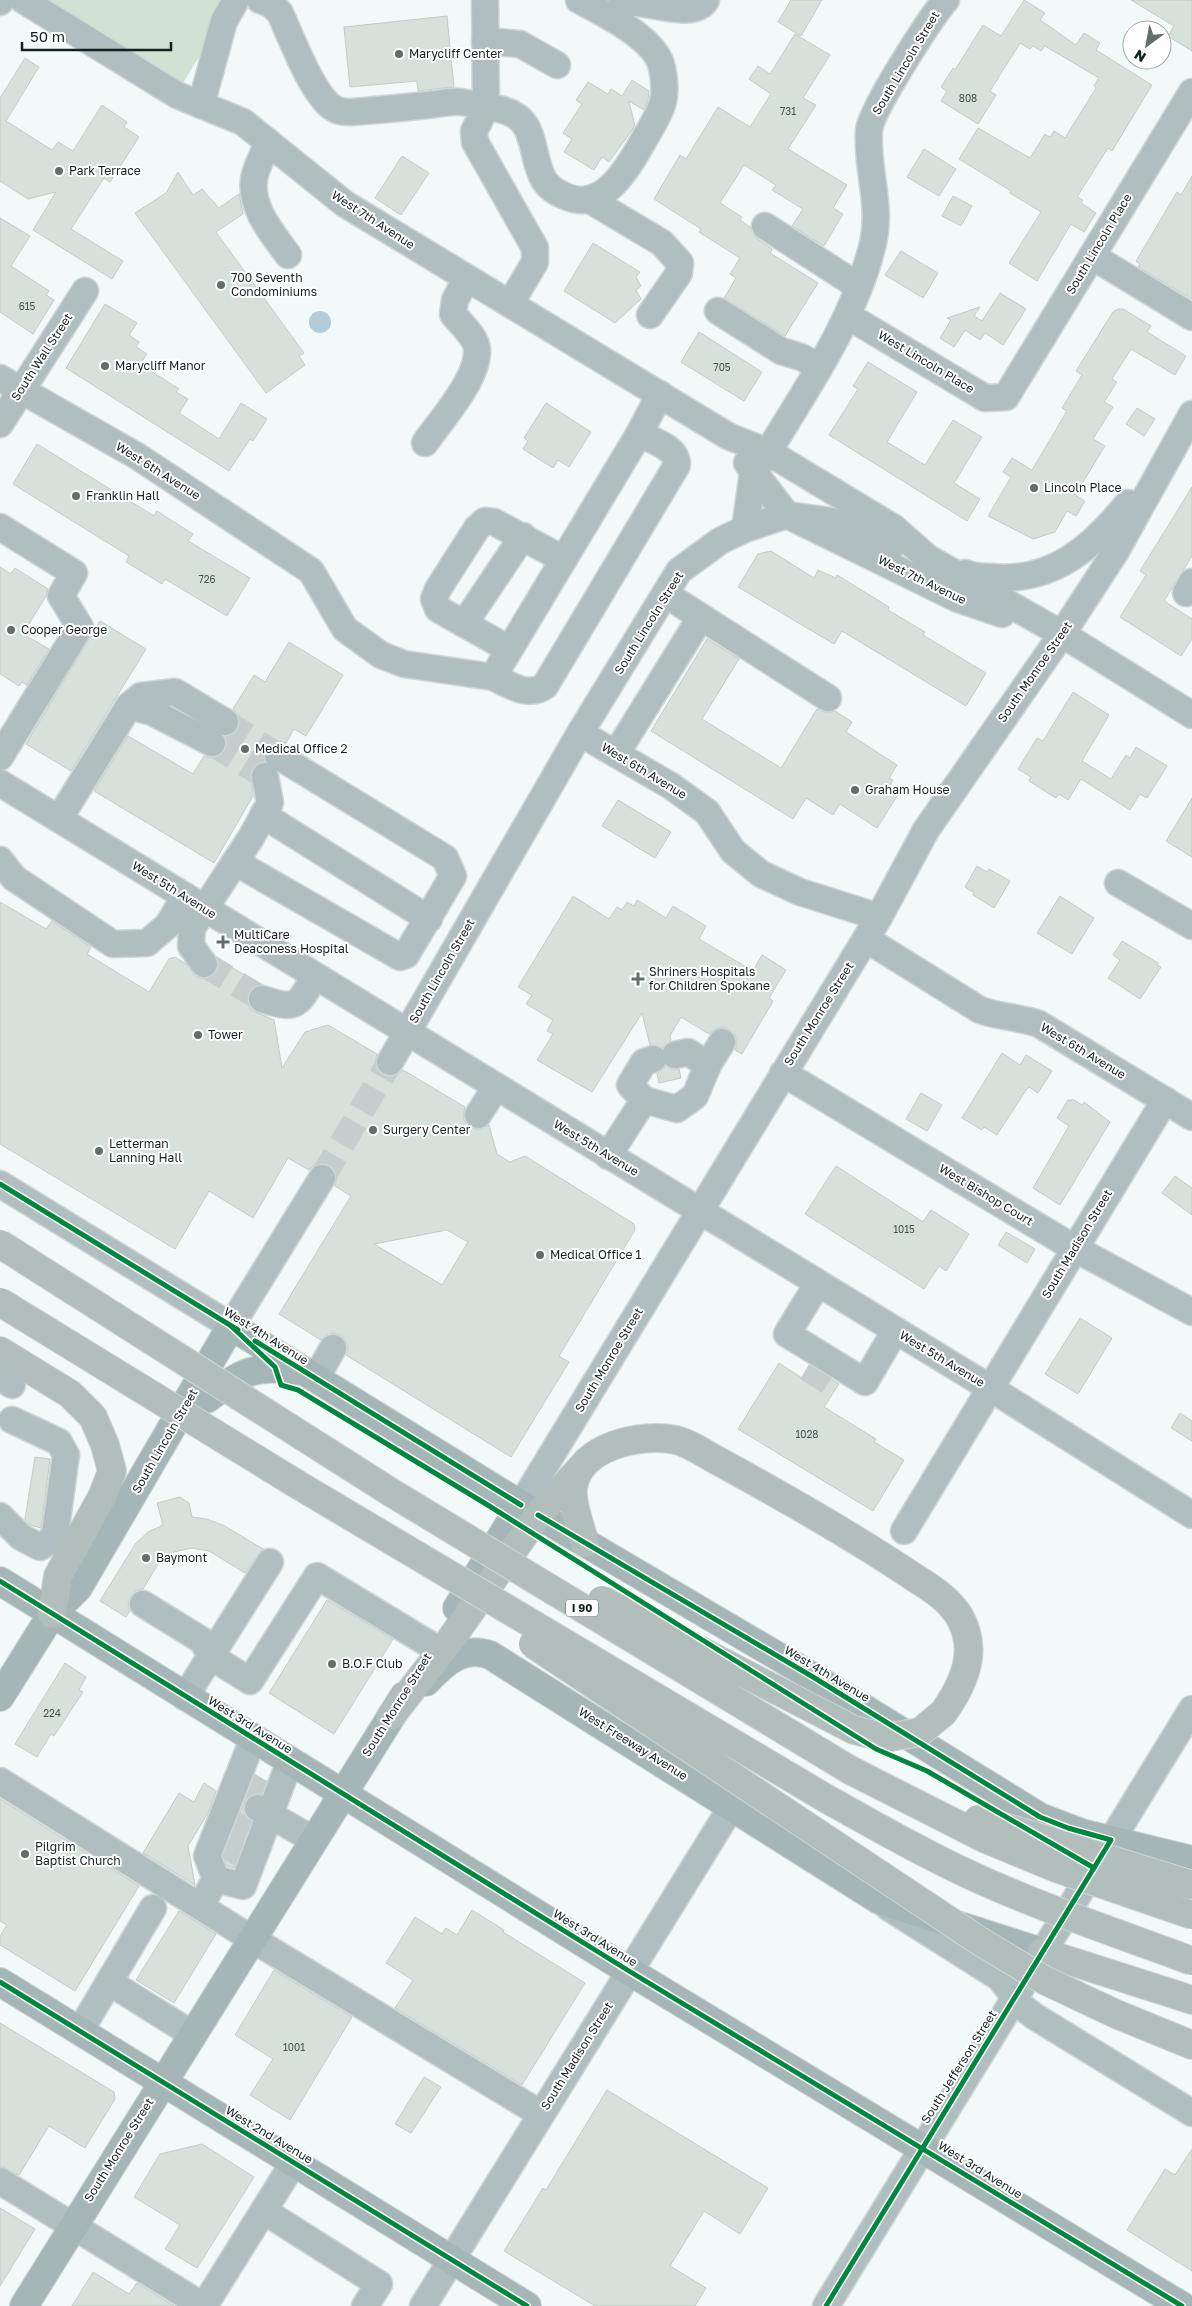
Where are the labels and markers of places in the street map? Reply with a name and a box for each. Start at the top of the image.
place label: Marycliff Center [409,46,502,61]
marker: Marycliff Center [393,48,405,60]
place label: Park Terrace [69,163,141,178]
marker: Park Terrace [53,165,65,177]
place label: 700 Seventh Condominiums [231,270,317,299]
marker: 700 Seventh Condominiums [215,279,227,291]
place label: Marycliff Manor [115,358,206,373]
marker: Marycliff Manor [99,360,111,372]
place label: Lincoln Place [1044,480,1121,495]
marker: Lincoln Place [1028,482,1040,494]
place label: Franklin Hall [86,488,160,503]
marker: Franklin Hall [70,490,82,502]
place label: Cooper George [21,622,107,637]
marker: Cooper George [5,624,17,636]
place label: Medical Office 2 [255,741,348,756]
marker: Medical Office 2 [239,743,251,755]
place label: Graham House [865,782,950,797]
marker: Graham House [849,784,861,796]
place label: MultiCare Deaconess Hospital [234,927,349,956]
marker: MultiCare Deaconess Hospital [216,935,230,949]
place label: Shriners Hospitals for Children Spokane [649,964,770,993]
marker: Shriners Hospitals for Children Spokane [631,972,645,986]
place label: Tower [208,1027,243,1042]
marker: Tower [192,1029,204,1041]
place label: Surgery Center [383,1122,471,1137]
marker: Surgery Center [367,1124,379,1136]
place label: Letterman Lanning Hall [109,1136,182,1165]
marker: Letterman Lanning Hall [93,1145,105,1157]
place label: Medical Office 1 [550,1247,642,1262]
marker: Medical Office 1 [534,1249,546,1261]
place label: Baymont [156,1550,207,1565]
marker: Baymont [140,1552,152,1564]
place label: B.O.F Club [342,1656,402,1671]
marker: B.O.F Club [326,1658,338,1670]
place label: Pilgrim Baptist Church [35,1839,121,1868]
marker: Pilgrim Baptist Church [19,1848,31,1860]

